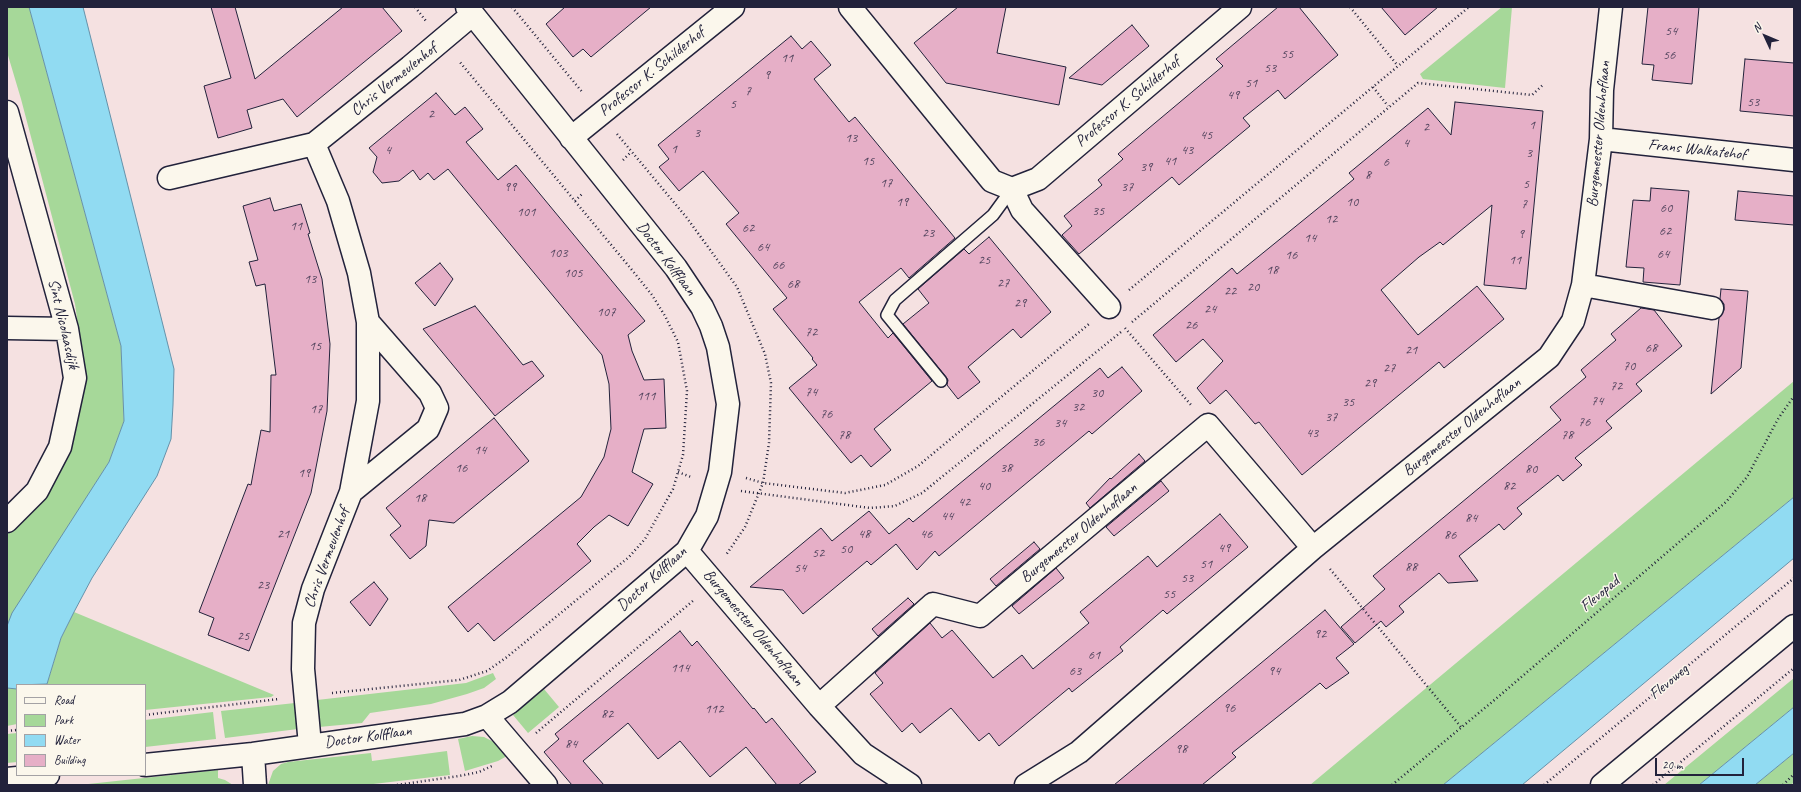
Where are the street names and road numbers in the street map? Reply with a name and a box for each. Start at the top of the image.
street label: Professor K. Schilderhof [595,23,709,121]
street label: Chris Vermeulenhof [347,40,441,120]
street label: Professor K. Schilderhof [1072,53,1184,151]
street label: Burgemeester Oldenhoflaan [1583,60,1615,208]
street label: Frans Walkatehof [1647,135,1747,165]
street label: Doctor Kolfflaan [632,218,700,300]
street label: Sint Nicolaasdijk [43,277,83,371]
street label: Burgemeester Oldenhoflaan [1399,373,1525,481]
street label: Burgemeester Oldenhoflaan [1017,479,1141,587]
street label: Chris Vermeulenhof [300,505,354,611]
street label: Doctor Kolfflaan [613,543,691,615]
street label: Burgemeester Oldenhoflaan [699,566,807,690]
street label: Flevopad [1576,572,1624,616]
street label: Flevoweg [1645,660,1693,704]
street label: Doctor Kolfflaan [323,721,413,753]

